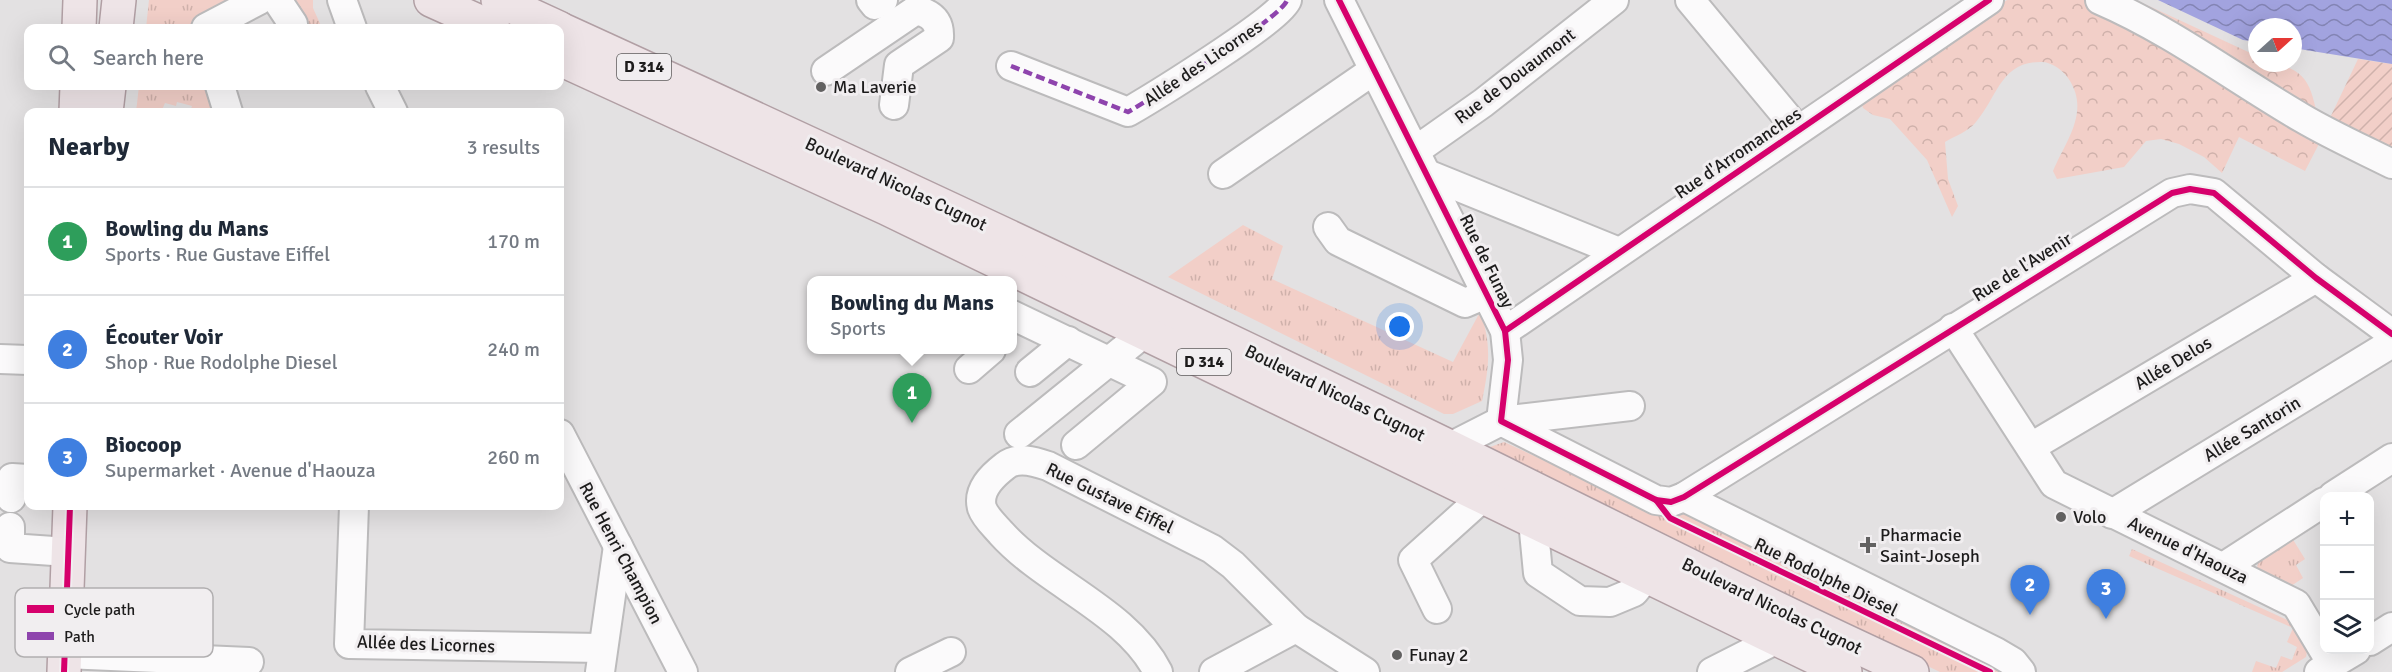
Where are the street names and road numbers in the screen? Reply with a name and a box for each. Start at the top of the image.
street label: Allée des Licornes [1139,15,1267,111]
street label: Rue de Douaumont [1450,23,1580,129]
road number: D 314 [617,54,671,80]
street label: Rue d'Arromanches [1670,102,1806,204]
street label: Boulevard Nicolas Cugnot [802,132,990,236]
street label: Rue de Funay [1455,211,1519,312]
street label: Rue de l'Avenir [1968,227,2076,306]
street label: Allée Delos [2130,331,2216,395]
street label: Boulevard Nicolas Cugnot [1241,340,1429,446]
road number: D 314 [1177,349,1231,375]
street label: Allée Santorin [2200,391,2304,467]
street label: Rue Gustave Eiffel [1043,458,1177,538]
street label: Rue Henri Champion [574,478,668,628]
street label: Avenue d'Haouza [2124,511,2252,589]
street label: Rue Rodolphe Diesel [1750,533,1902,621]
street label: Boulevard Nicolas Cugnot [1678,553,1866,659]
street label: Allée des Licornes [356,631,496,657]

